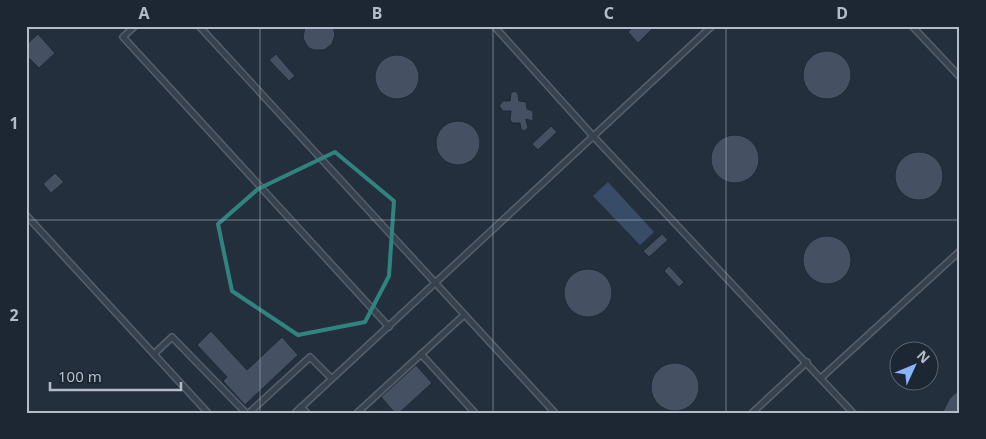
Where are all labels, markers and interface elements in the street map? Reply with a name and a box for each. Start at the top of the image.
text: A [138,2,150,24]
text: B [372,2,382,24]
text: C [604,2,614,24]
text: D [836,2,848,24]
text: 1 [9,112,19,134]
text: 2 [9,304,19,326]
north arrow [888,342,938,392]
text: N [913,346,935,367]
scale bar [50,359,181,391]
text: 100 m [58,366,102,386]

